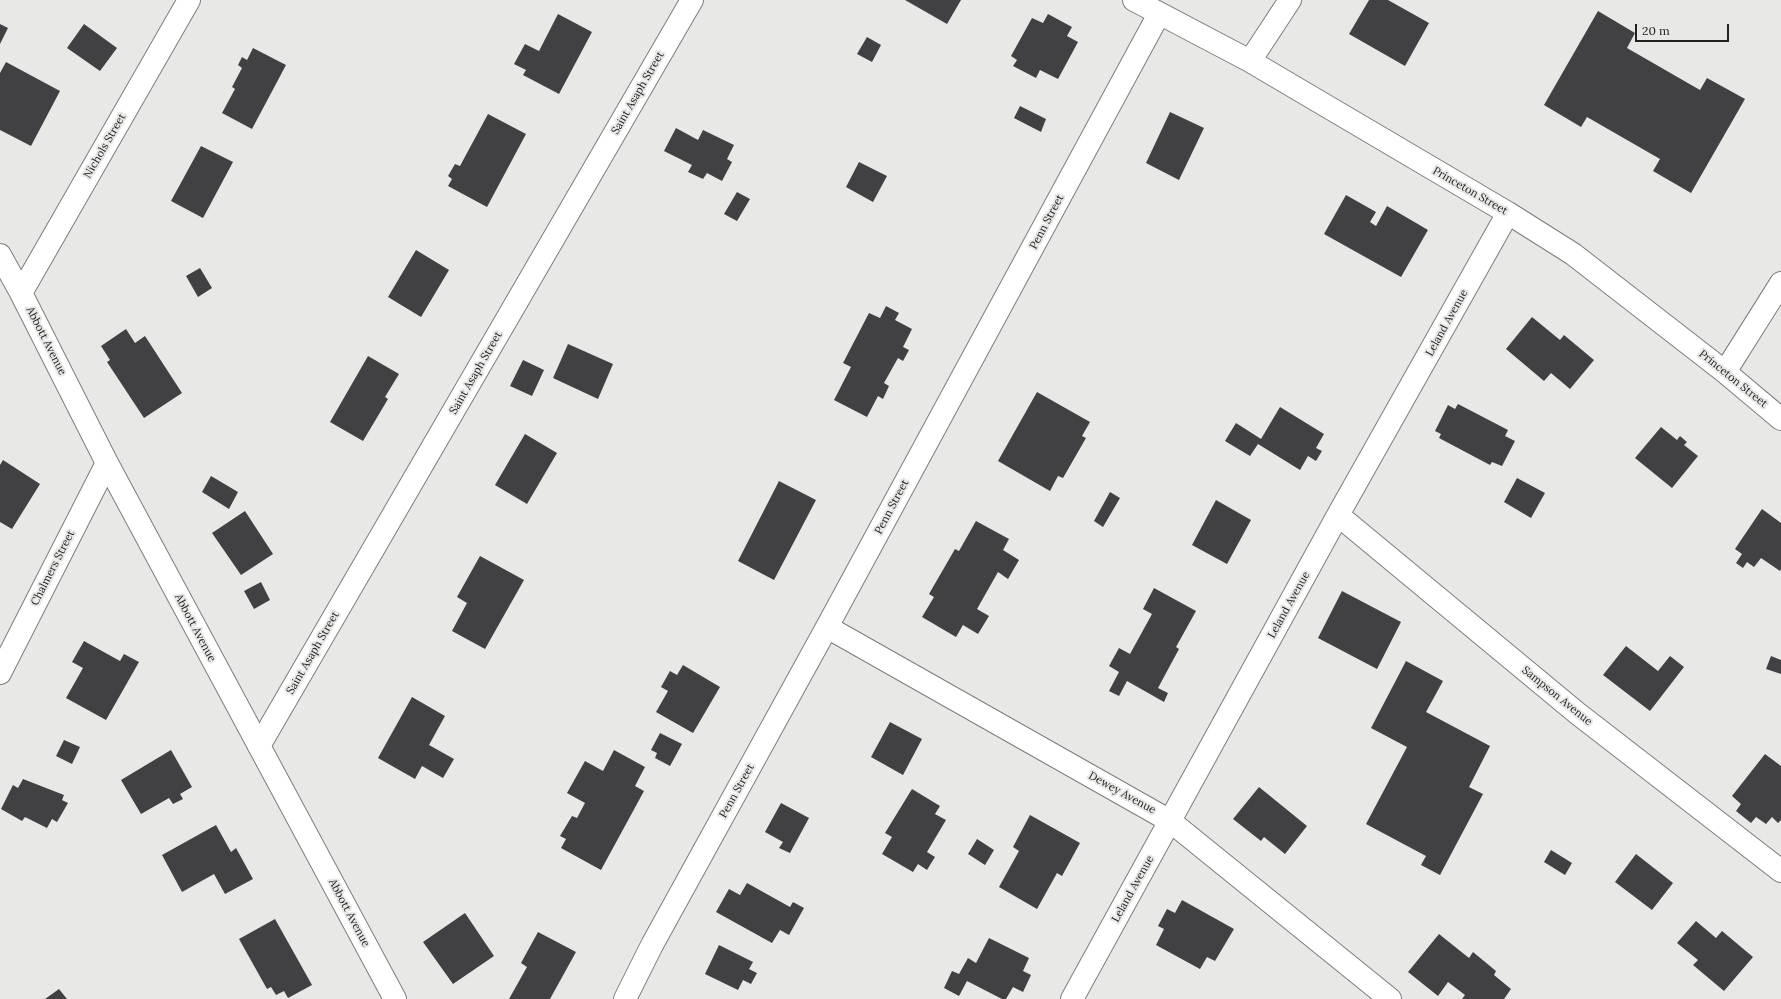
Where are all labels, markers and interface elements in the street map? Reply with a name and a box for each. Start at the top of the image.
scale bar [1637,16,1731,42]
text: 20 m [1642,23,1670,38]
street label: Saint Asaph Street [609,49,667,137]
street label: Nichols Street [81,111,129,181]
street label: Princeton Street [1430,164,1510,218]
street label: Penn Street [1027,192,1067,252]
street label: Leland Avenue [1423,287,1471,359]
street label: Abbott Avenue [23,305,69,377]
street label: Saint Asaph Street [447,329,505,417]
street label: Princeton Street [1696,347,1770,411]
street label: Penn Street [872,477,912,537]
street label: Chalmers Street [28,528,78,608]
street label: Leland Avenue [1265,569,1313,641]
street label: Abbott Avenue [172,592,218,664]
street label: Saint Asaph Street [284,609,342,697]
street label: Sampson Avenue [1519,664,1595,728]
street label: Penn Street [717,762,757,820]
street label: Dewey Avenue [1086,769,1158,817]
street label: Leland Avenue [1109,853,1157,925]
street label: Abbott Avenue [326,877,372,949]

